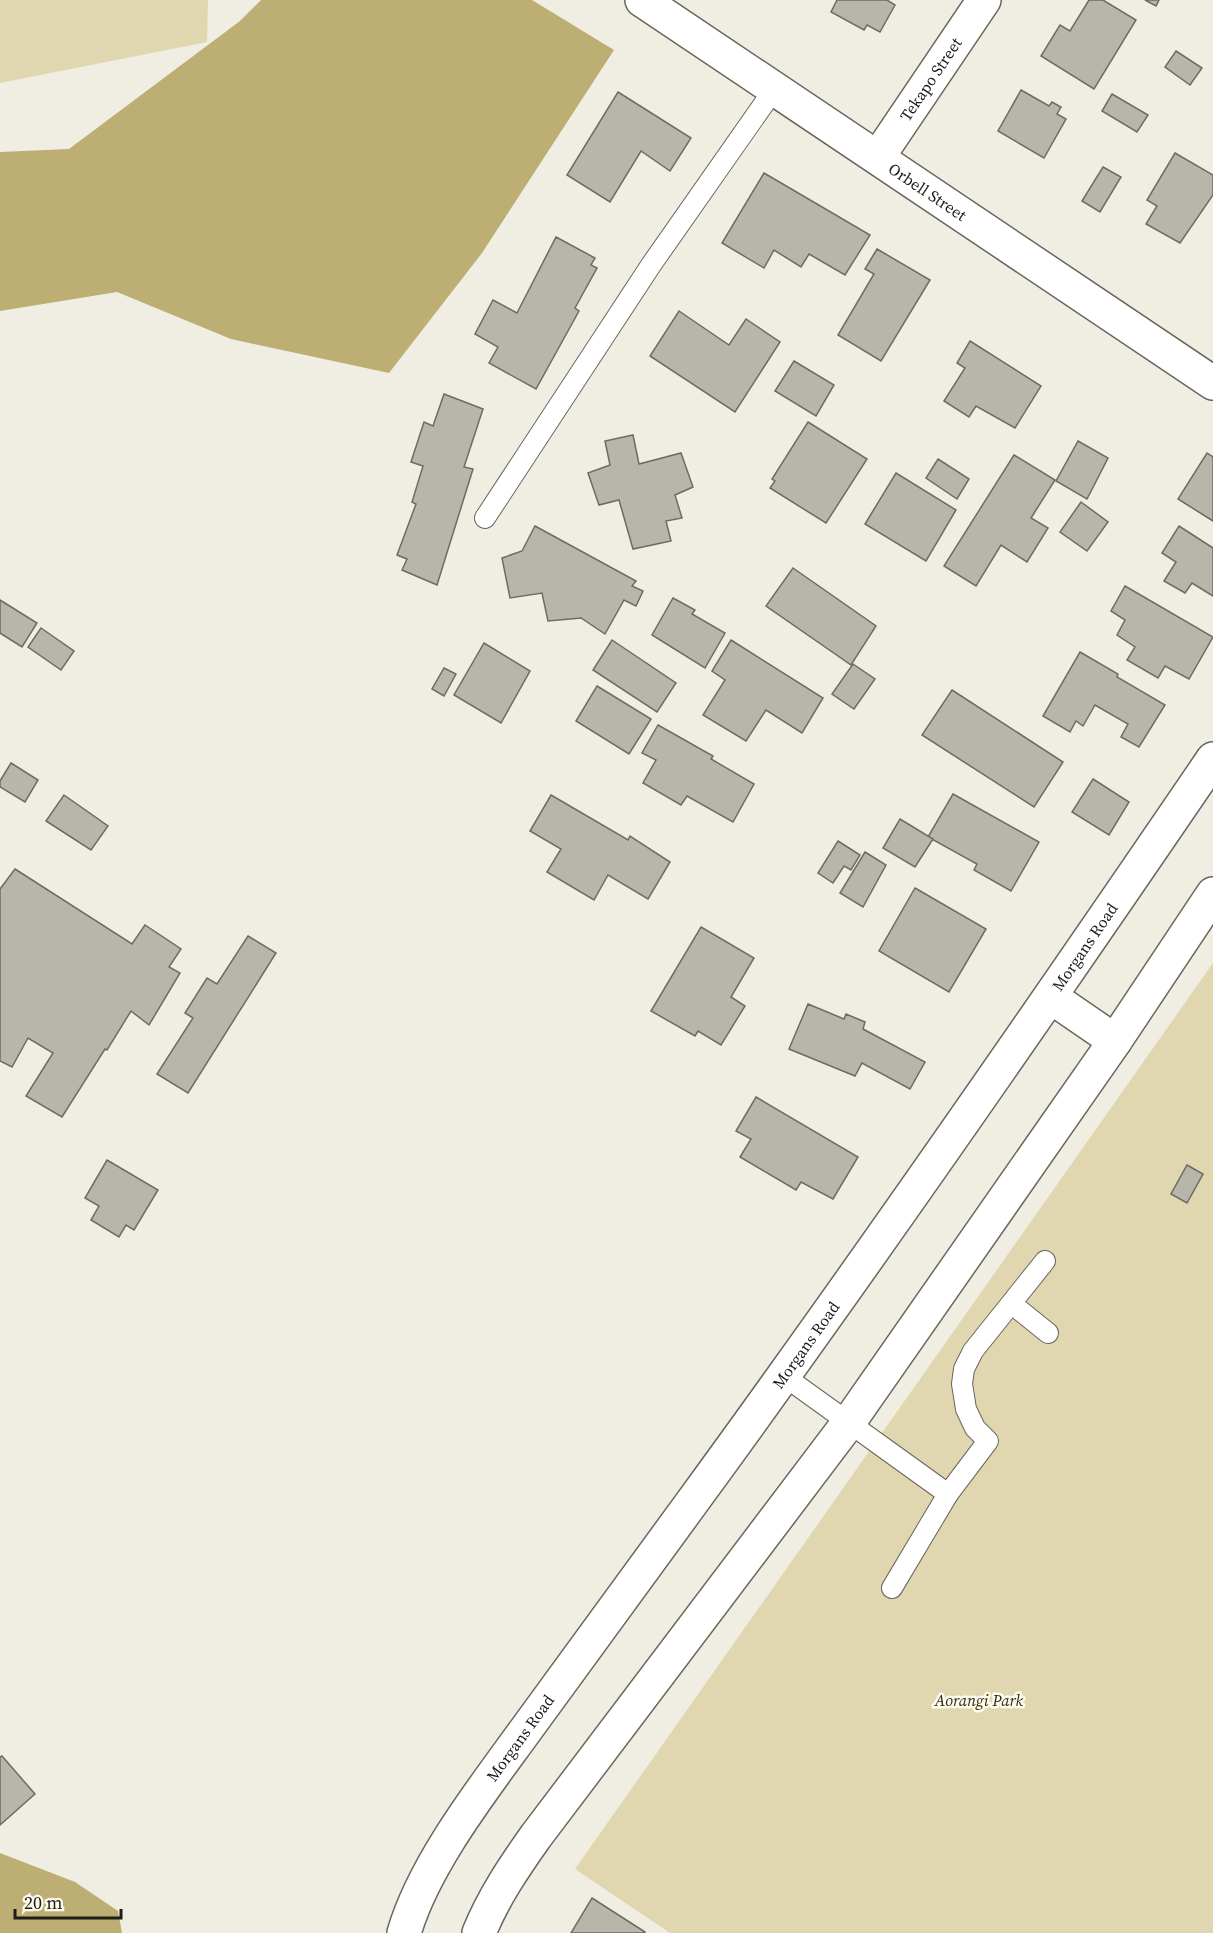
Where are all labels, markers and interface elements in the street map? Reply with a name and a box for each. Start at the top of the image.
street label: Tekapo Street [895,32,967,125]
street label: Orbell Street [884,157,972,226]
street label: Morgans Road [1046,898,1123,995]
street label: Morgans Road [767,1297,844,1393]
park label: Aorangi Park [934,1689,1024,1711]
street label: Morgans Road [481,1690,559,1786]
scale bar [15,1882,122,1920]
text: 20 m [24,1890,62,1915]

